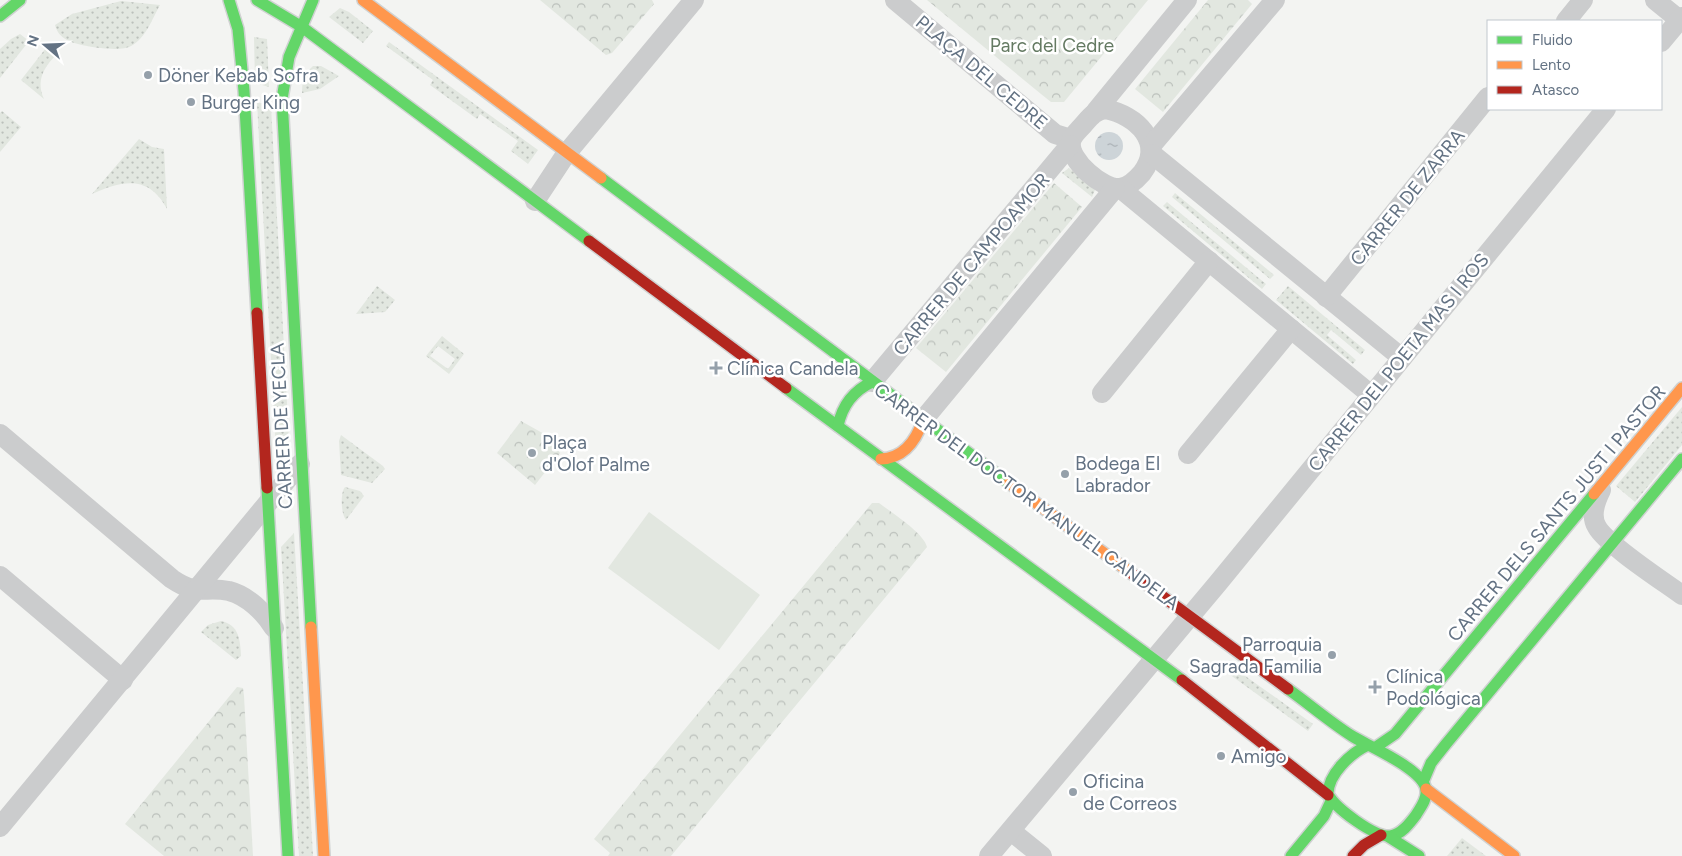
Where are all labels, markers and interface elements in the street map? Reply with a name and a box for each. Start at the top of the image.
street label: PLAÇA DEL CEDRE [911,11,1052,134]
north arrow [20,20,70,70]
legend [1487,20,1662,110]
text: Fluido [1532,31,1573,49]
text: N [23,33,43,49]
park label: Parc del Cedre [990,34,1114,57]
text: Lento [1532,56,1571,74]
place label: Döner Kebab Sofra [158,64,318,87]
marker: Döner Kebab Sofra [142,69,154,81]
text: Atasco [1532,81,1580,99]
place label: Burger King [201,91,300,114]
marker: Burger King [185,96,197,108]
street label: CARRER DE ZARRA [1345,124,1470,270]
street label: CARRER DE CAMPOAMOR [888,168,1055,360]
street label: CARRER DEL POETA MAS I ROS [1303,249,1494,476]
street label: CARRER DE YECLA [266,342,297,510]
place label: Clínica Candela [727,357,858,380]
marker: Clínica Candela [709,361,723,375]
street label: CARRER DEL DOCTOR MANUEL CANDELA [870,378,1184,615]
street label: CARRER DELS SANTS JUST I PASTOR [1442,380,1670,646]
place label: Plaça d'Olof Palme [542,431,650,476]
marker: Plaça d'Olof Palme [526,447,538,459]
place label: Bodega El Labrador [1075,452,1160,497]
marker: Bodega El Labrador [1059,468,1071,480]
place label: Parroquia Sagrada Familia [1189,633,1322,678]
marker: Parroquia Sagrada Familia [1326,649,1338,661]
place label: Clínica Podológica [1386,665,1481,710]
marker: Clínica Podológica [1368,680,1382,694]
place label: Amigo [1231,745,1287,768]
marker: Amigo [1215,750,1227,762]
place label: Oficina de Correos [1083,770,1177,815]
marker: Oficina de Correos [1067,786,1079,798]

